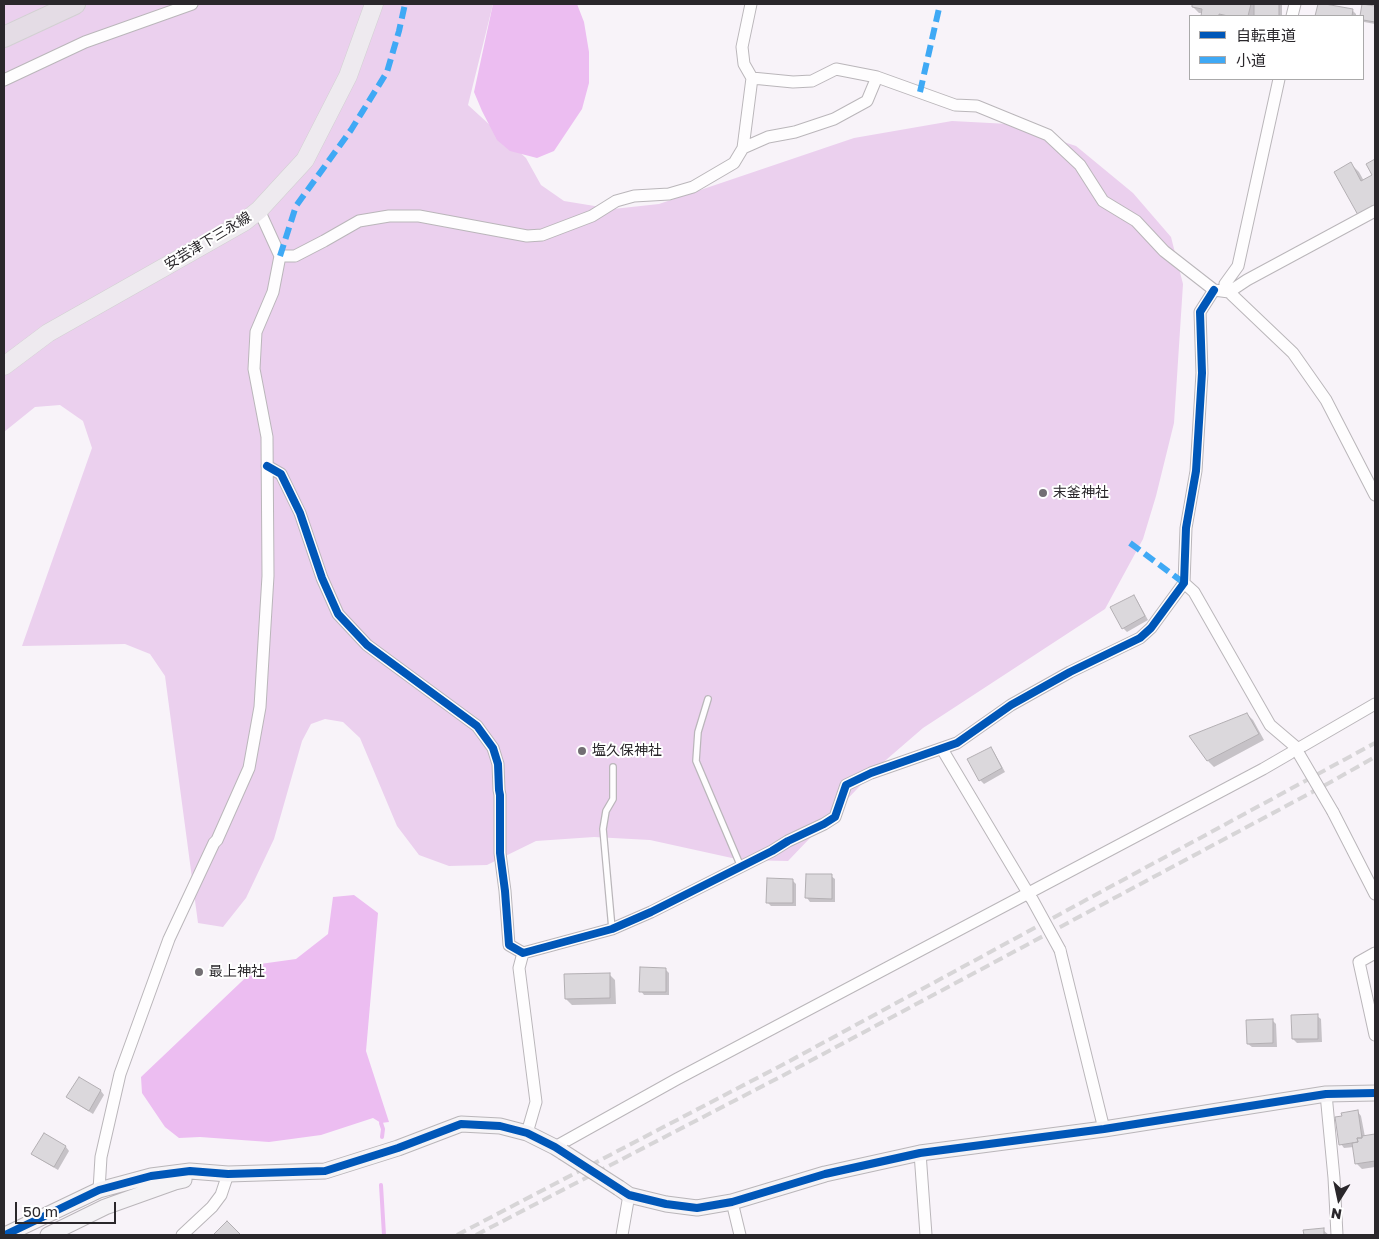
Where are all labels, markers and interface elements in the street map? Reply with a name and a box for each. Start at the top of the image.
legend [1189,15,1364,80]
text: 自転車道 [1236,26,1296,44]
text: 小道 [1236,51,1266,69]
street label: 安芸津下三永線 [162,209,254,273]
place label: 末釜神社 [1053,485,1109,501]
marker: 末釜神社 [1037,487,1049,499]
place label: 塩久保神社 [592,743,662,759]
marker: 塩久保神社 [576,745,588,757]
place label: 最上神社 [209,964,265,980]
marker: 最上神社 [193,966,205,978]
north arrow [1314,1174,1364,1224]
scale bar [18,1192,119,1224]
text: 50 m [23,1202,58,1220]
text: N [1330,1205,1343,1224]

